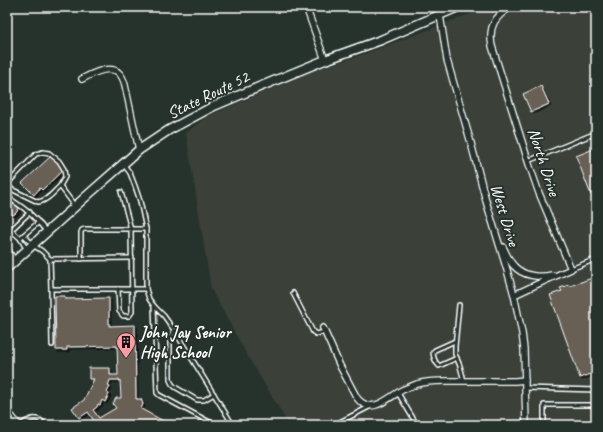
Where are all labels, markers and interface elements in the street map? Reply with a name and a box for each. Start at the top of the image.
street label: State Route 52 [164,66,253,124]
street label: North Drive [523,125,565,200]
street label: West Drive [486,181,525,250]
place label: John Jay Senior High School [139,322,232,363]
building icon: John Jay Senior High School [115,331,137,359]

